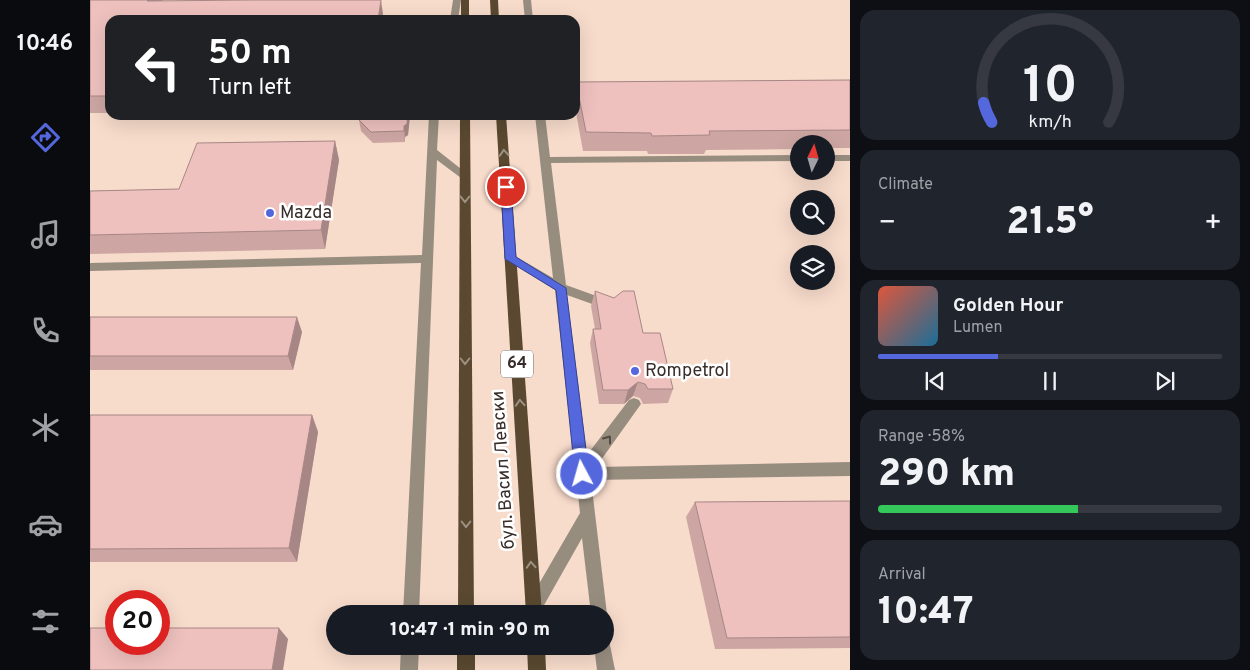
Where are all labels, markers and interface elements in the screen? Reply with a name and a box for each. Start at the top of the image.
text: 10:46 [17,31,73,58]
text: 50 m [208,32,292,76]
icon: left [125,35,190,100]
text: 10 [1023,55,1077,121]
text: Turn left [208,75,291,102]
text: km/h [1028,111,1072,134]
icon: directions [28,120,63,155]
north arrow [790,135,835,180]
map controls [790,135,835,290]
one-way arrow [498,149,509,157]
pin [485,166,527,208]
icon: arrive [492,173,520,201]
text: Climate [878,175,933,195]
button: search [790,190,835,235]
one-way arrow [460,195,470,203]
text: 21.5° [1006,199,1094,248]
place label: Mazda [280,202,332,225]
text: − [878,206,896,242]
text: + [1204,206,1222,242]
marker: Mazda [264,207,276,219]
icon: music [28,217,63,252]
button: layers [790,245,835,290]
text: Golden Hour [953,294,1064,318]
icon: phone [28,313,63,348]
text: Lumen [953,318,1003,338]
road number: 64 [501,350,533,378]
one-way arrow [460,358,470,365]
place label: Rompetrol [645,360,729,383]
marker: Rompetrol [629,365,641,377]
icon: previous [921,367,949,395]
icon: pause [1036,367,1064,395]
icon: next [1151,367,1179,395]
street label: бул. Васил Левски [487,390,521,550]
one-way arrow [515,399,526,407]
icon: climate [28,410,63,445]
text: Range · 58% [878,427,965,447]
one-way arrow [602,435,611,445]
position arrow [555,447,607,499]
text: 290 km [878,451,1015,500]
icon: car [28,507,63,542]
one-way arrow [461,520,471,528]
one-way arrow [525,561,536,569]
text: Arrival [878,565,926,585]
text: 10:47 [878,589,974,638]
speed limit sign: 20 [105,590,170,655]
icon: filters [28,604,63,639]
text: 10:47 · 1 min · 90 m [390,618,550,642]

